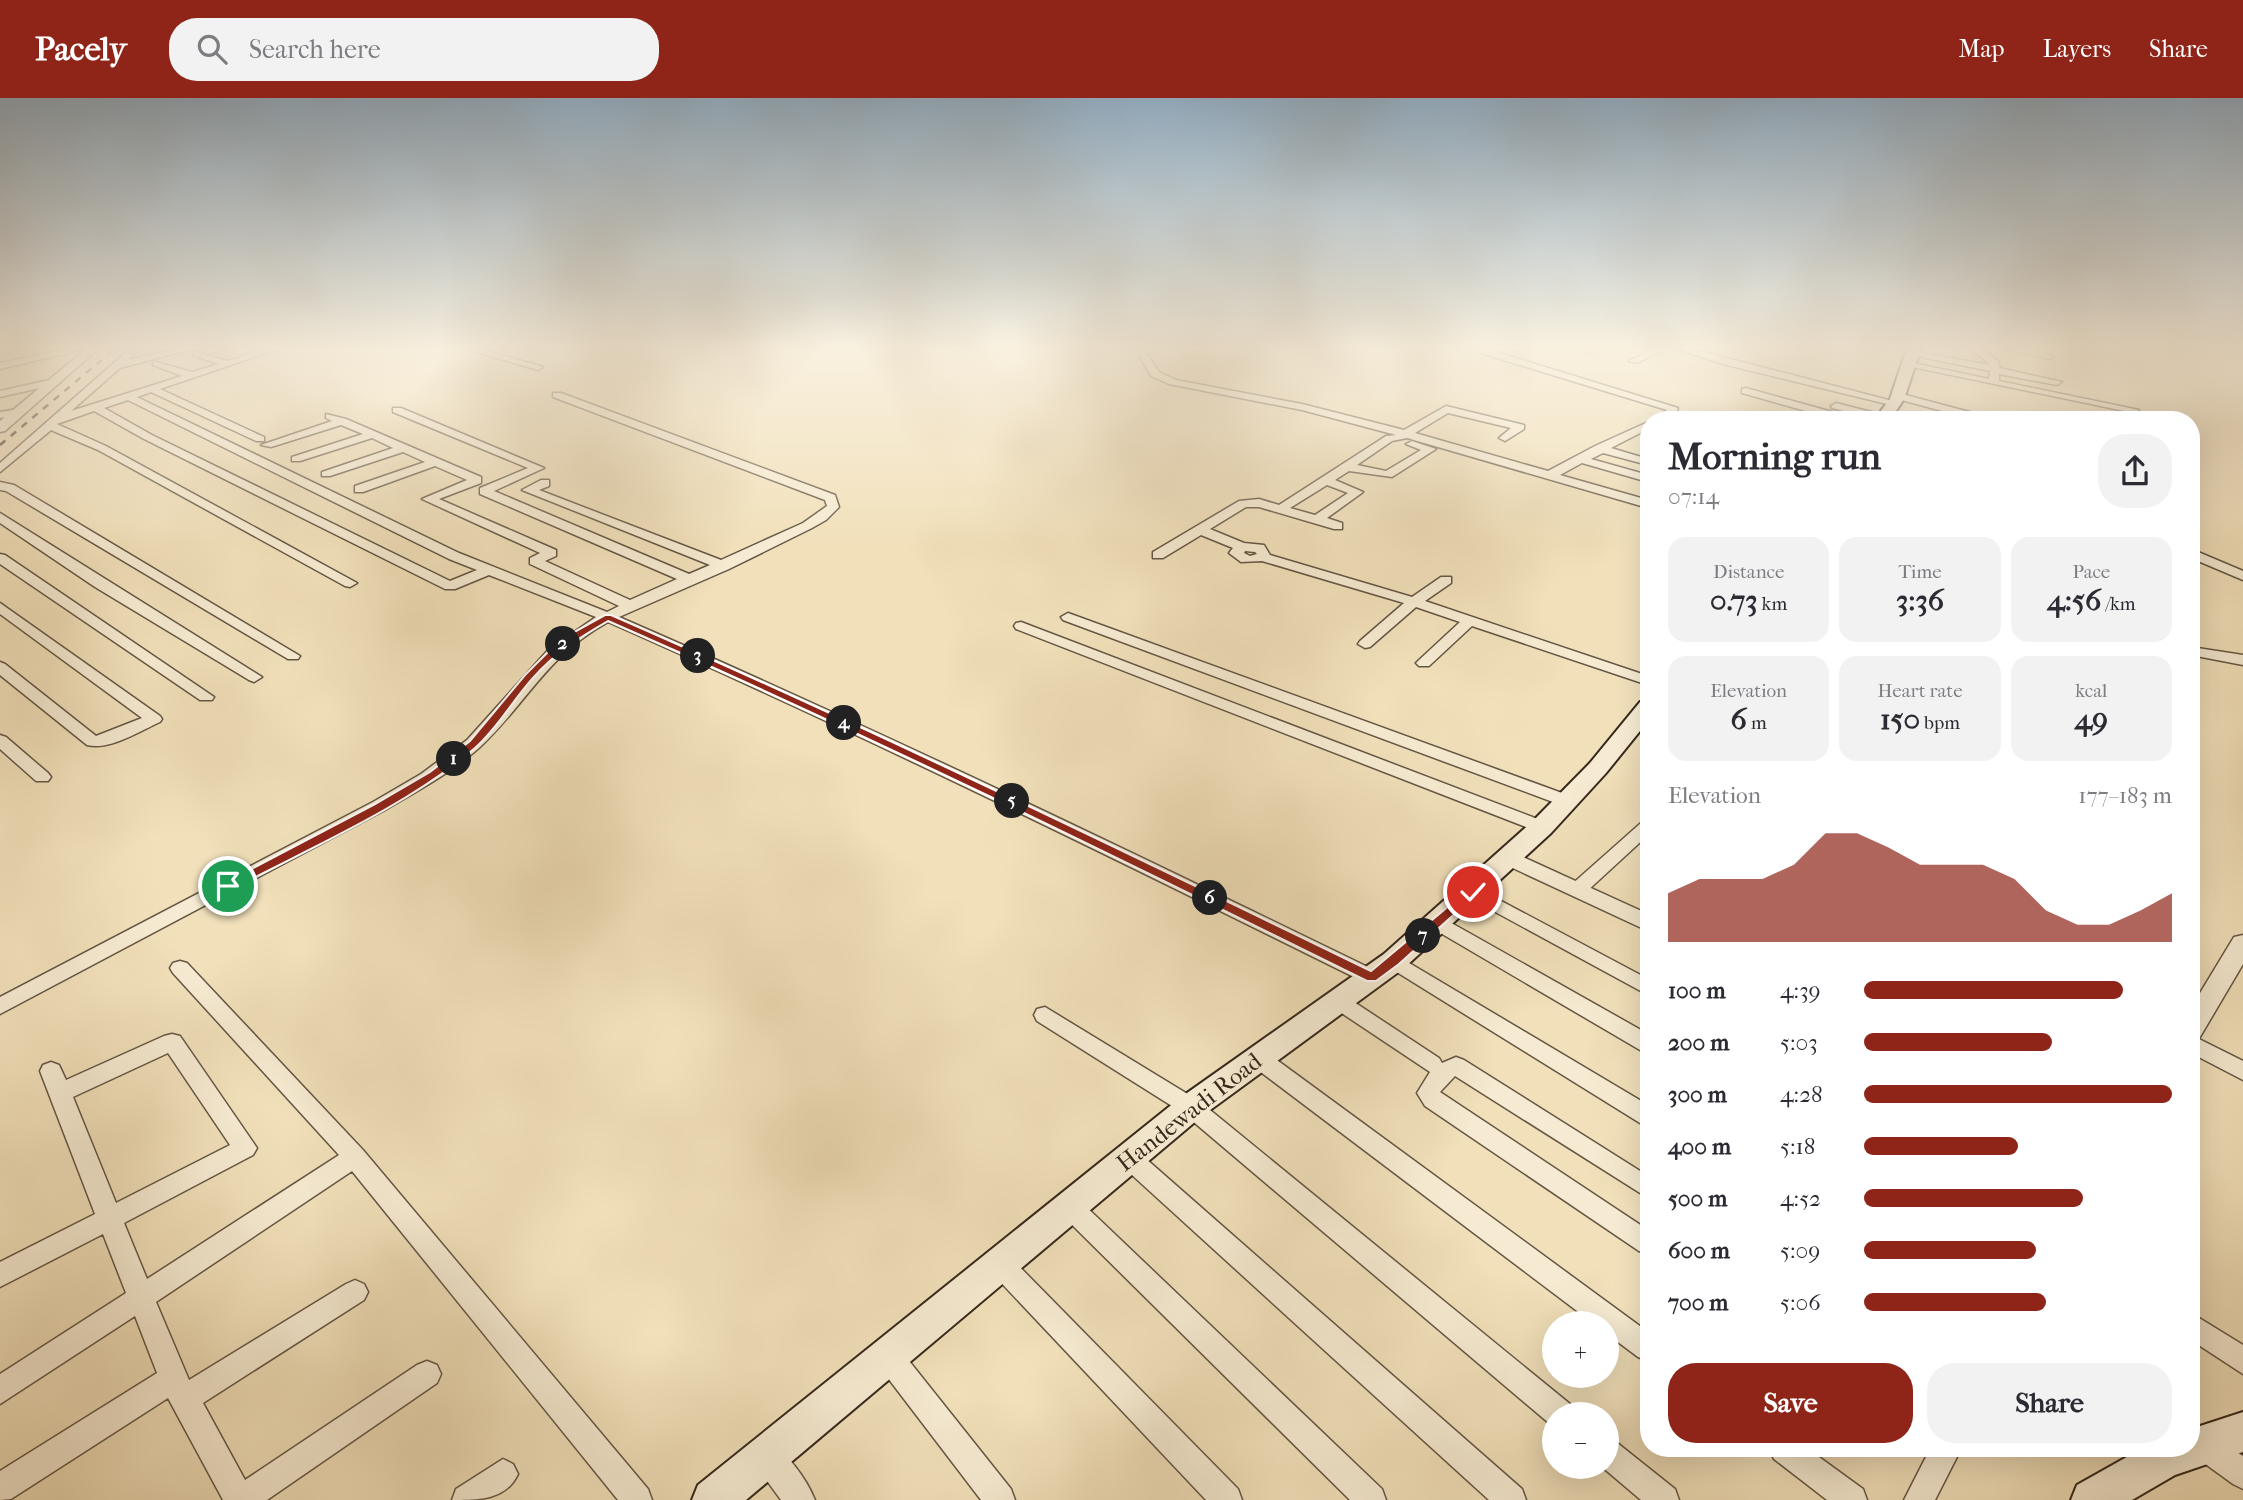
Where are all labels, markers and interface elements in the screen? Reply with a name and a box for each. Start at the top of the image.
search box [169,18,659,81]
text: Pacely [35,30,127,69]
icon: search [193,30,231,68]
text: Search here [249,34,381,65]
text: Map [1959,35,2005,63]
text: Layers [2043,35,2111,63]
text: Share [2149,35,2208,63]
text: Morning run [1668,434,1881,479]
button: share [2098,434,2172,508]
text: 07:14 [1668,483,1719,510]
text: Distance [1713,561,1784,583]
text: Time [1898,561,1942,583]
text: Pace [2072,561,2110,583]
text: 0.73 [1710,583,1758,618]
text: 3:36 [1896,583,1944,618]
text: 4:56 [2047,583,2101,618]
text: km [1758,593,1787,615]
text: /km [2101,593,2136,615]
pin: 2 [546,626,580,662]
text: 2 [558,632,567,654]
pin: 3 [680,638,716,674]
text: 3 [694,644,701,666]
text: Elevation [1710,680,1787,702]
text: Heart rate [1877,680,1963,702]
text: kcal [2075,680,2107,702]
text: 6 [1731,702,1747,737]
text: 150 [1880,702,1920,737]
text: 49 [2075,702,2108,737]
pin: 4 [826,706,862,740]
text: 4 [838,711,849,733]
text: m [1747,712,1767,734]
text: bpm [1920,712,1960,734]
pin: 1 [436,742,472,776]
text: 1 [450,747,457,769]
text: Elevation [1668,782,1761,809]
text: 177–183 m [2078,782,2172,809]
pin: 5 [995,784,1030,818]
text: 5 [1007,789,1016,811]
pin [198,856,258,916]
pin [1443,862,1503,922]
icon: arrive [209,867,247,905]
icon: check [1454,873,1492,911]
pin: 6 [1192,880,1228,916]
text: 6 [1204,886,1215,908]
pin: 7 [1406,918,1440,954]
text: 7 [1418,924,1427,946]
text: 100 m [1668,977,1726,1004]
text: 4:39 [1780,977,1821,1004]
text: 200 m [1668,1029,1729,1056]
text: 5:03 [1780,1029,1818,1056]
street label: Handewadi Road [1111,1046,1268,1177]
text: 300 m [1668,1081,1727,1108]
text: 4:28 [1780,1081,1823,1108]
text: 400 m [1668,1133,1731,1160]
text: 5:18 [1780,1133,1815,1160]
text: 500 m [1668,1185,1727,1212]
text: 4:52 [1780,1185,1821,1212]
text: 600 m [1668,1237,1730,1264]
text: 5:09 [1780,1237,1820,1264]
text: 700 m [1668,1289,1728,1316]
text: 5:06 [1780,1289,1821,1316]
map controls [1542,1311,1619,1479]
button: + [1542,1311,1619,1388]
button: Save [1668,1363,1913,1443]
button: Share [1927,1363,2172,1443]
button: − [1542,1402,1619,1479]

